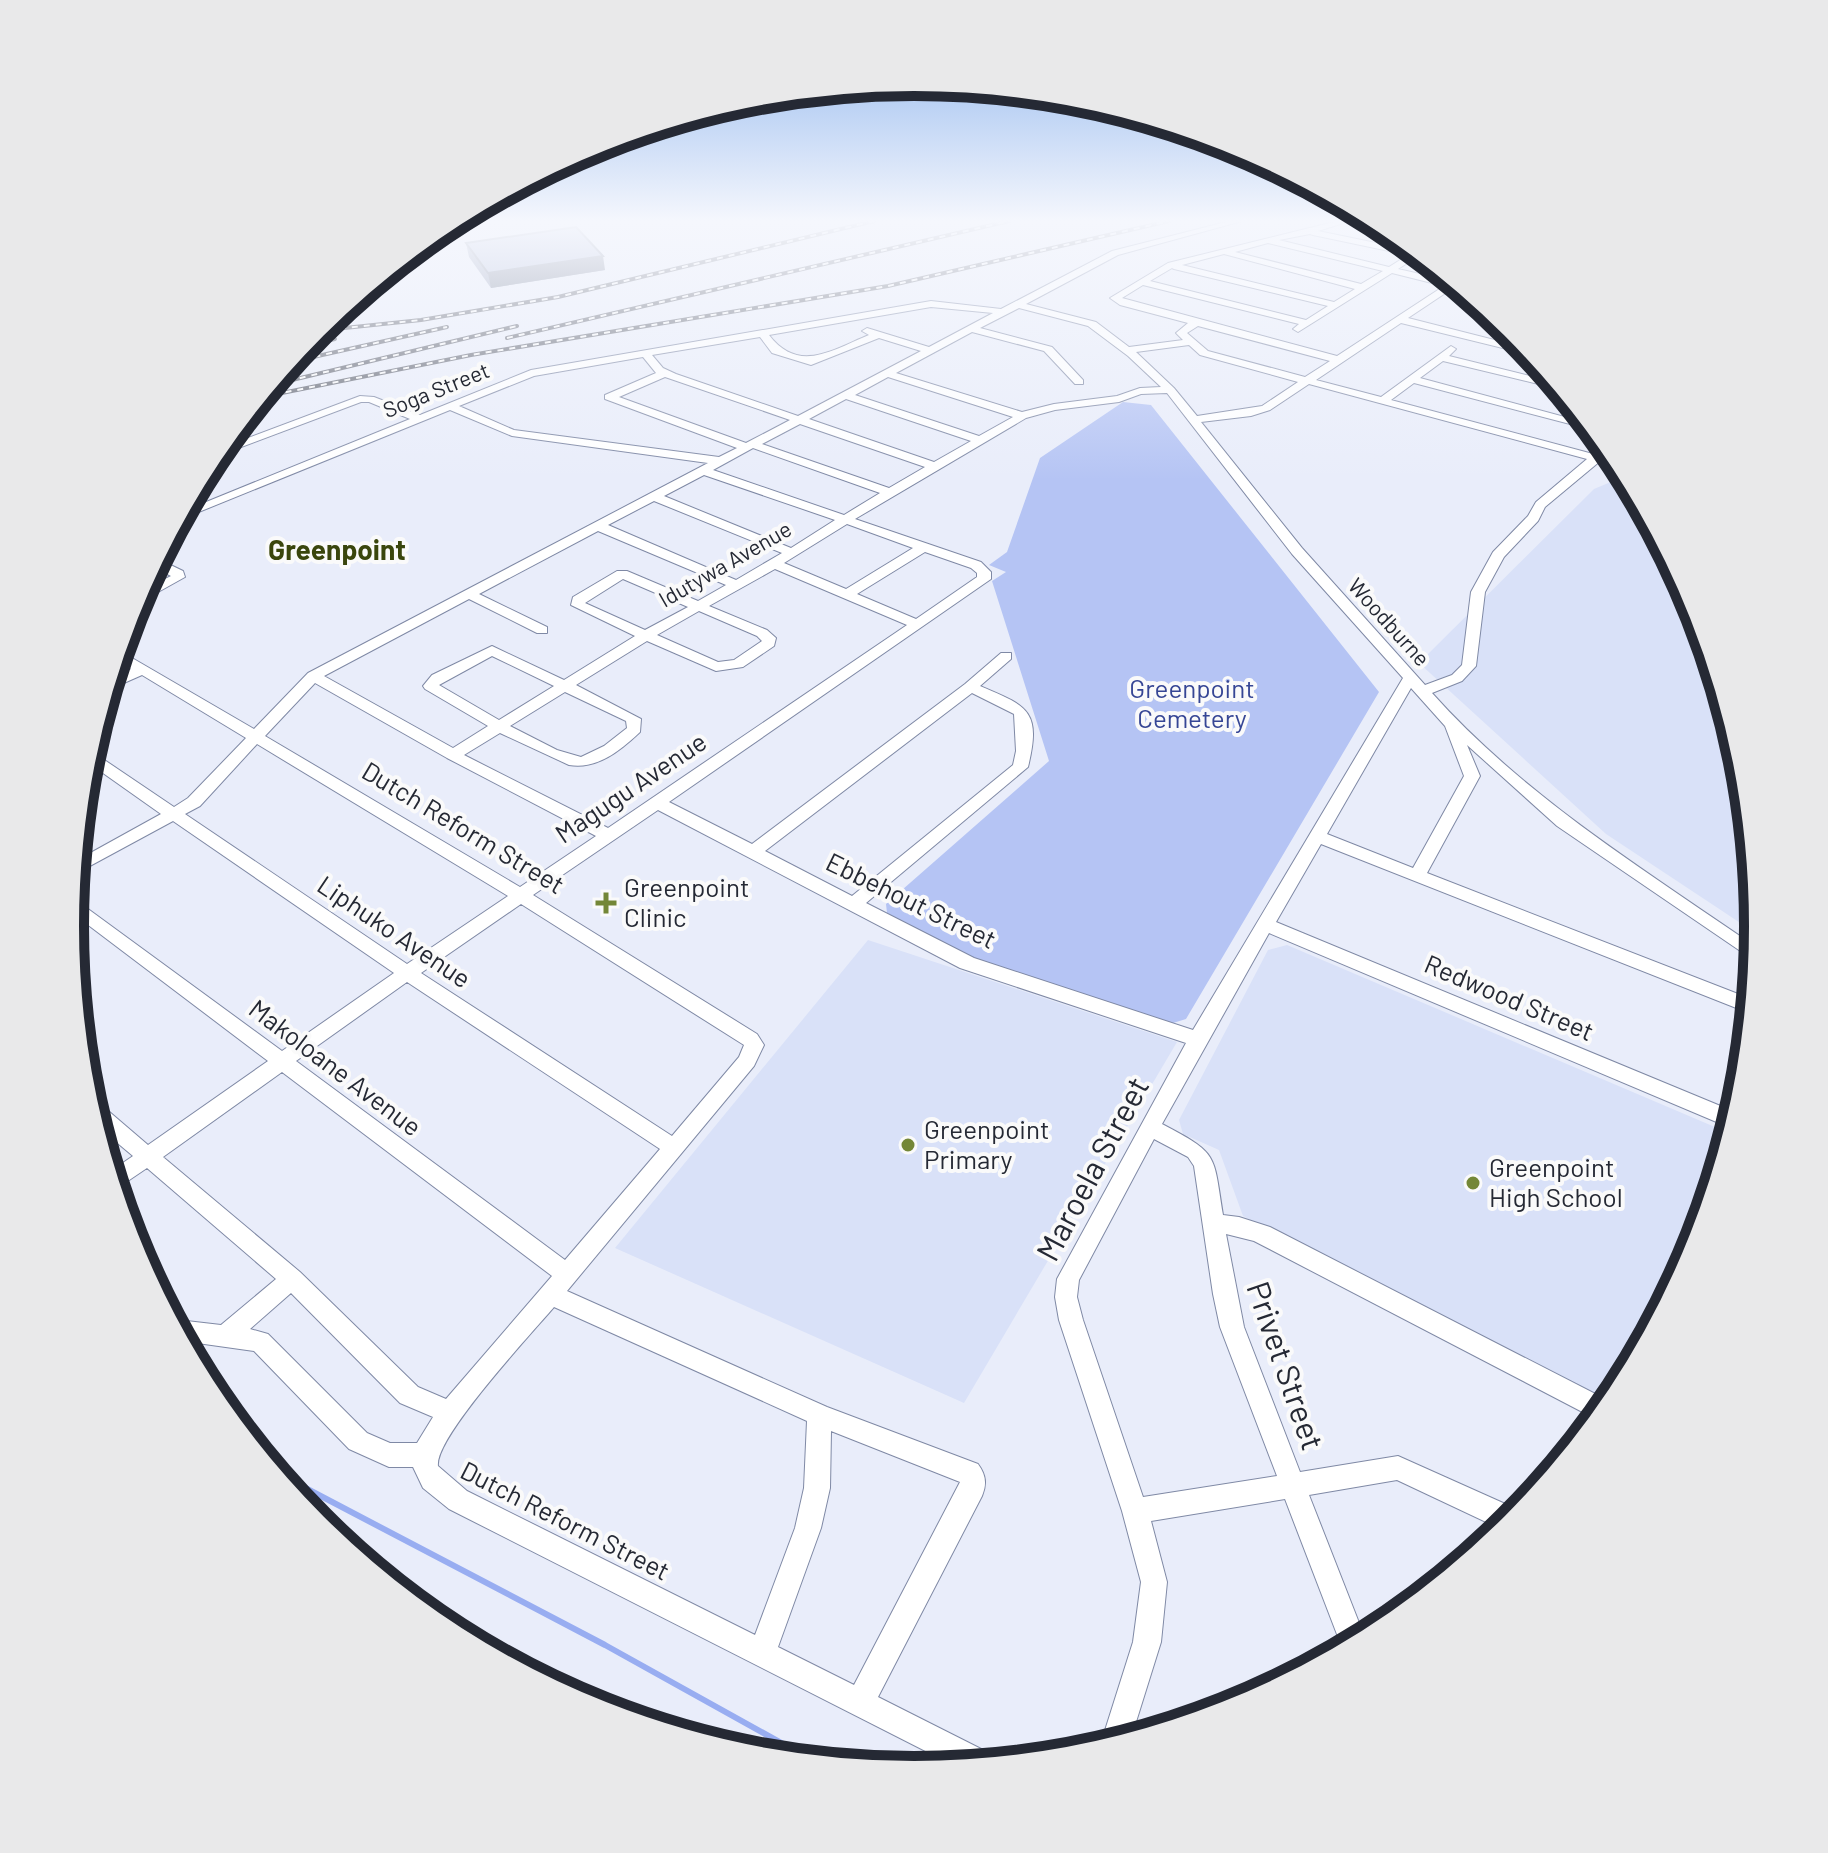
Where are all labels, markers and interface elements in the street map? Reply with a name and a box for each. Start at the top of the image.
street label: Soga Street [379,356,493,422]
street label: Idutywa Avenue [654,515,795,612]
district label: Greenpoint [268,532,406,566]
street label: Woodburne [1343,572,1436,671]
park label: Greenpoint Cemetery [1129,672,1255,733]
street label: Magugu Avenue [549,725,712,849]
street label: Dutch Reform Street [357,754,570,899]
street label: Ebbehout Street [822,845,1002,954]
street label: Liphuko Avenue [312,868,477,993]
place label: Greenpoint Clinic [624,871,749,932]
marker: Greenpoint Clinic [595,892,617,914]
street label: Redwood Street [1420,947,1599,1046]
street label: Makoloane Avenue [244,992,428,1142]
street label: Maroela Street [1027,1070,1156,1266]
place label: Greenpoint Primary [924,1113,1049,1174]
marker: Greenpoint Primary [899,1136,917,1154]
place label: Greenpoint High School [1489,1151,1623,1212]
marker: Greenpoint High School [1464,1174,1482,1192]
street label: Privet Street [1240,1276,1333,1455]
street label: Dutch Reform Street [456,1454,675,1586]

